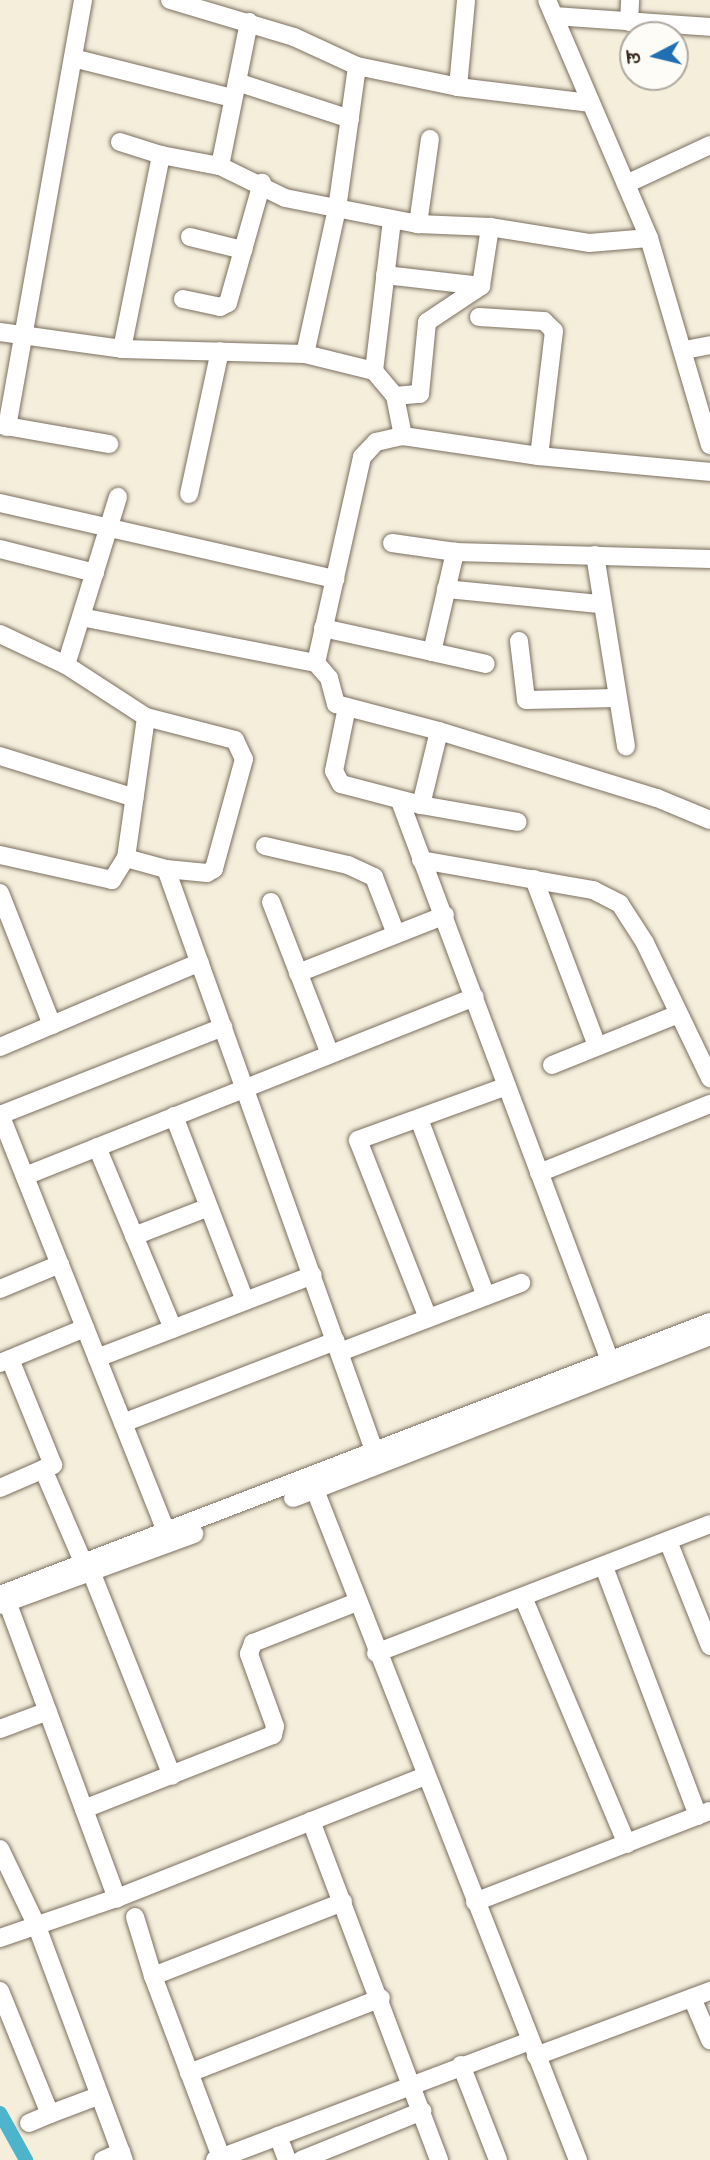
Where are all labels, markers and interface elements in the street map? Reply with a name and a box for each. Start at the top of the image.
north arrow [619,21,689,91]
text: उ [620,51,651,66]

